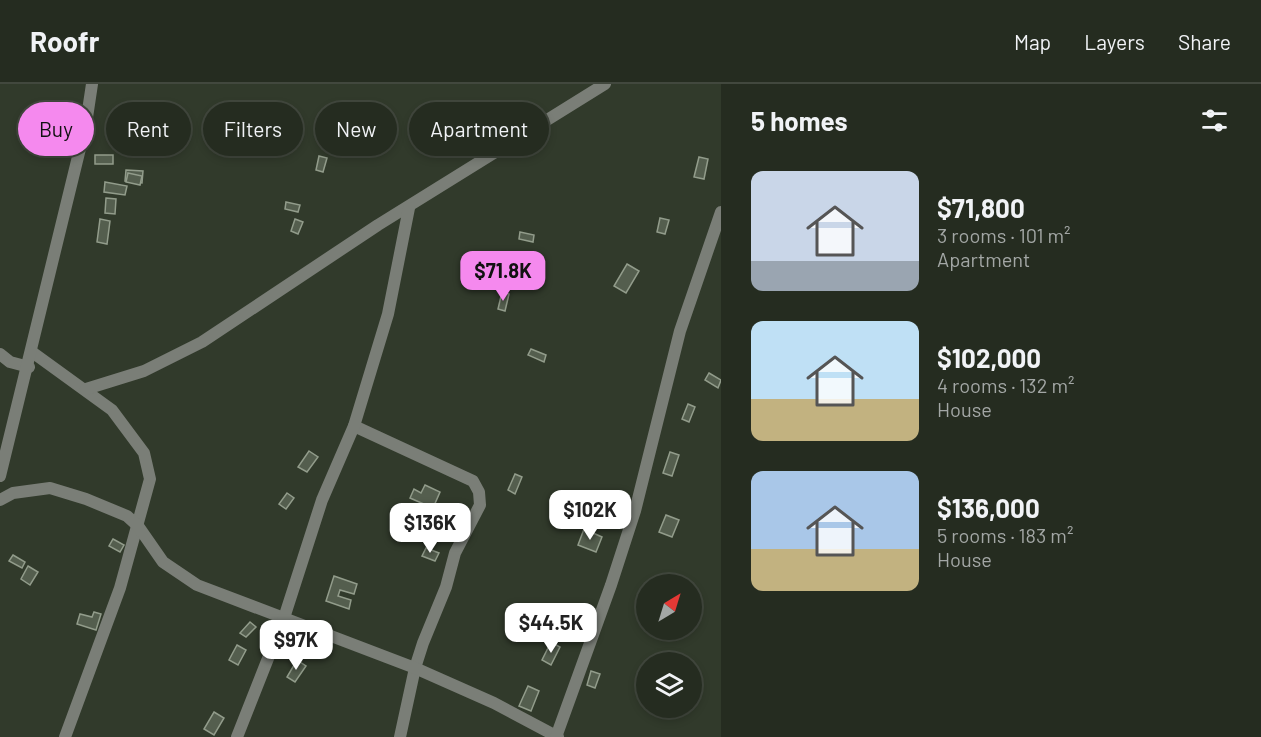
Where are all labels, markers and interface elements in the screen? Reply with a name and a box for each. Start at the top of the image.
text: Roofr [30,24,99,58]
text: Map [1014,29,1051,54]
text: Layers [1084,29,1145,54]
text: Share [1178,29,1231,54]
chip: Buy [18,102,94,156]
chip: Rent [106,102,191,156]
chip: Filters [203,102,303,156]
chip: New [315,102,397,156]
chip: Apartment [409,102,549,156]
icon: filters [1198,104,1231,137]
text: 5 homes [751,105,848,136]
text: $71,800 [937,192,1025,223]
icon: home [799,195,871,267]
text: 3 rooms · 101 m² [937,223,1070,247]
text: Apartment [937,247,1030,271]
pin: $71.8K [454,251,552,302]
text: $71.8K [474,258,532,282]
text: $102,000 [937,342,1041,373]
icon: home [799,345,871,417]
text: 4 rooms · 132 m² [937,373,1074,397]
text: House [937,397,992,421]
pin: $102K [548,490,632,541]
text: $136,000 [937,492,1040,523]
icon: home [799,495,871,567]
text: $102K [563,497,617,521]
pin: $136K [388,503,472,554]
text: $136K [404,510,456,534]
text: 5 rooms · 183 m² [937,523,1073,547]
text: House [937,547,992,571]
north arrow [636,574,702,640]
map controls [636,574,702,718]
pin: $44.5K [502,603,600,654]
text: $44.5K [519,610,583,634]
pin: $97K [260,620,332,671]
text: $97K [274,627,318,651]
button: layers [636,652,702,718]

